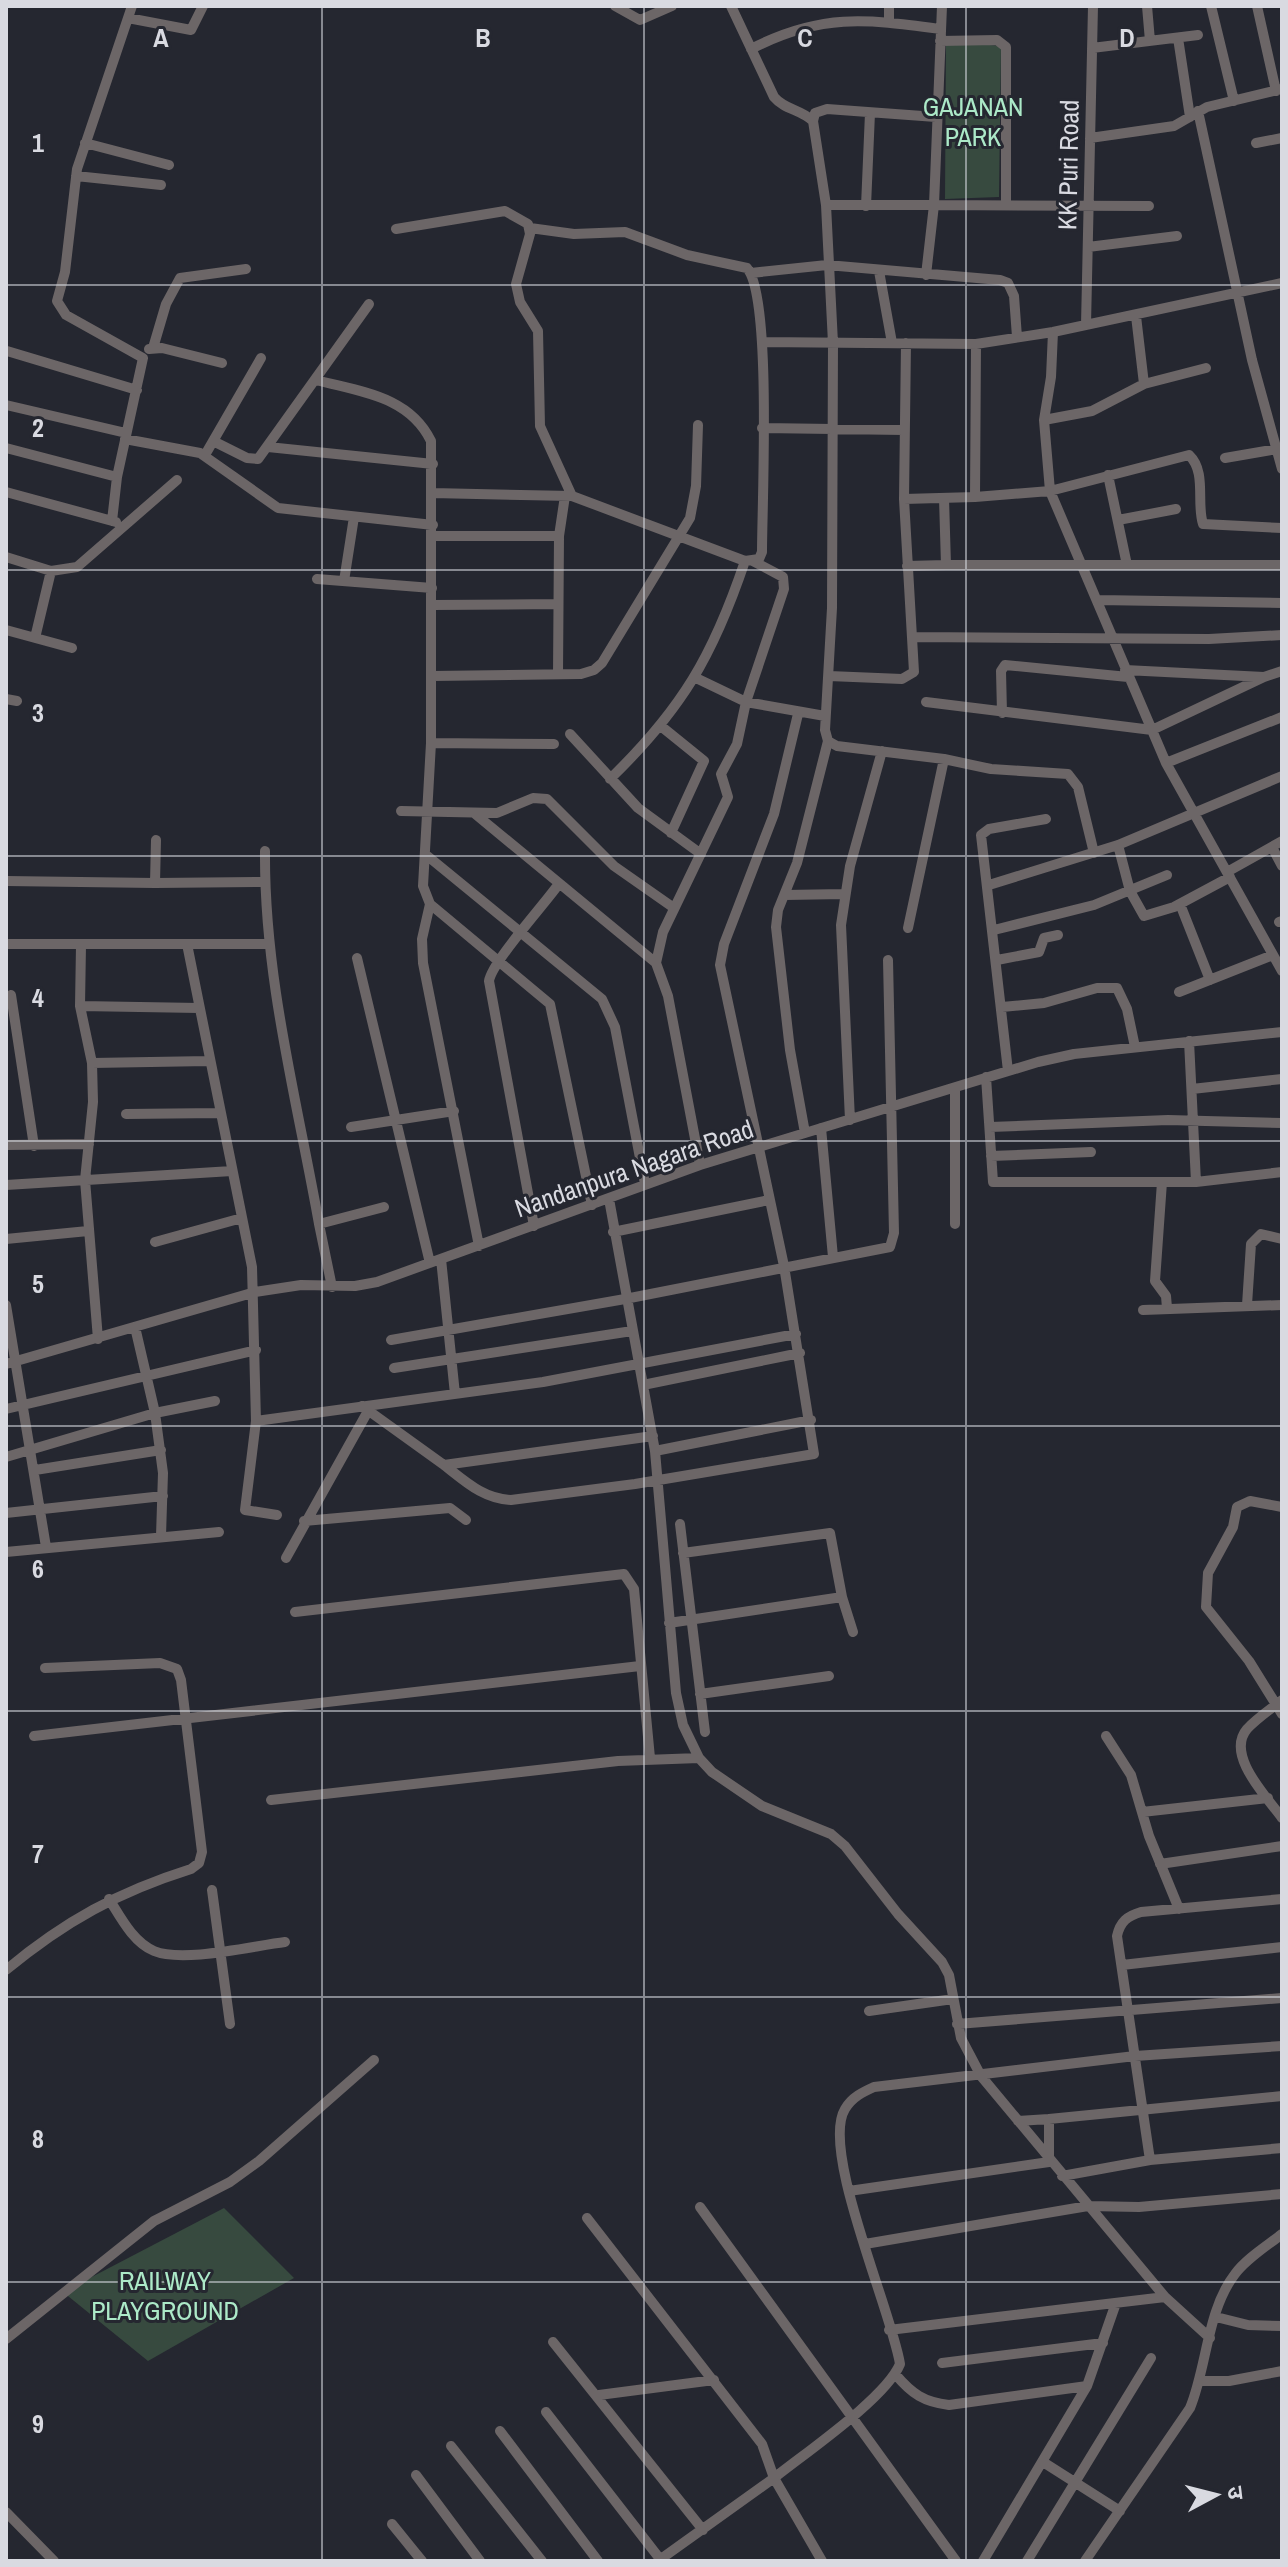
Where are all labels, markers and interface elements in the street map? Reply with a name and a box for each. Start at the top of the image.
text: A [153,20,169,55]
text: B [475,20,491,55]
text: C [797,20,813,55]
text: D [1119,20,1135,55]
park label: GAJANAN PARK [923,89,1023,154]
street label: KK Puri Road [1049,100,1087,230]
text: 1 [32,125,44,160]
text: 2 [32,410,44,445]
text: 3 [32,695,44,730]
text: 4 [32,980,44,1015]
street label: Nandanpura Nagara Road [510,1111,758,1225]
text: 5 [32,1266,44,1301]
text: 6 [32,1551,44,1586]
text: 7 [32,1836,44,1871]
text: 8 [32,2121,44,2156]
park label: RAILWAY PLAYGROUND [91,2263,239,2328]
text: 9 [32,2406,44,2441]
north arrow [1176,2455,1256,2535]
text: उ [1220,2484,1252,2502]

